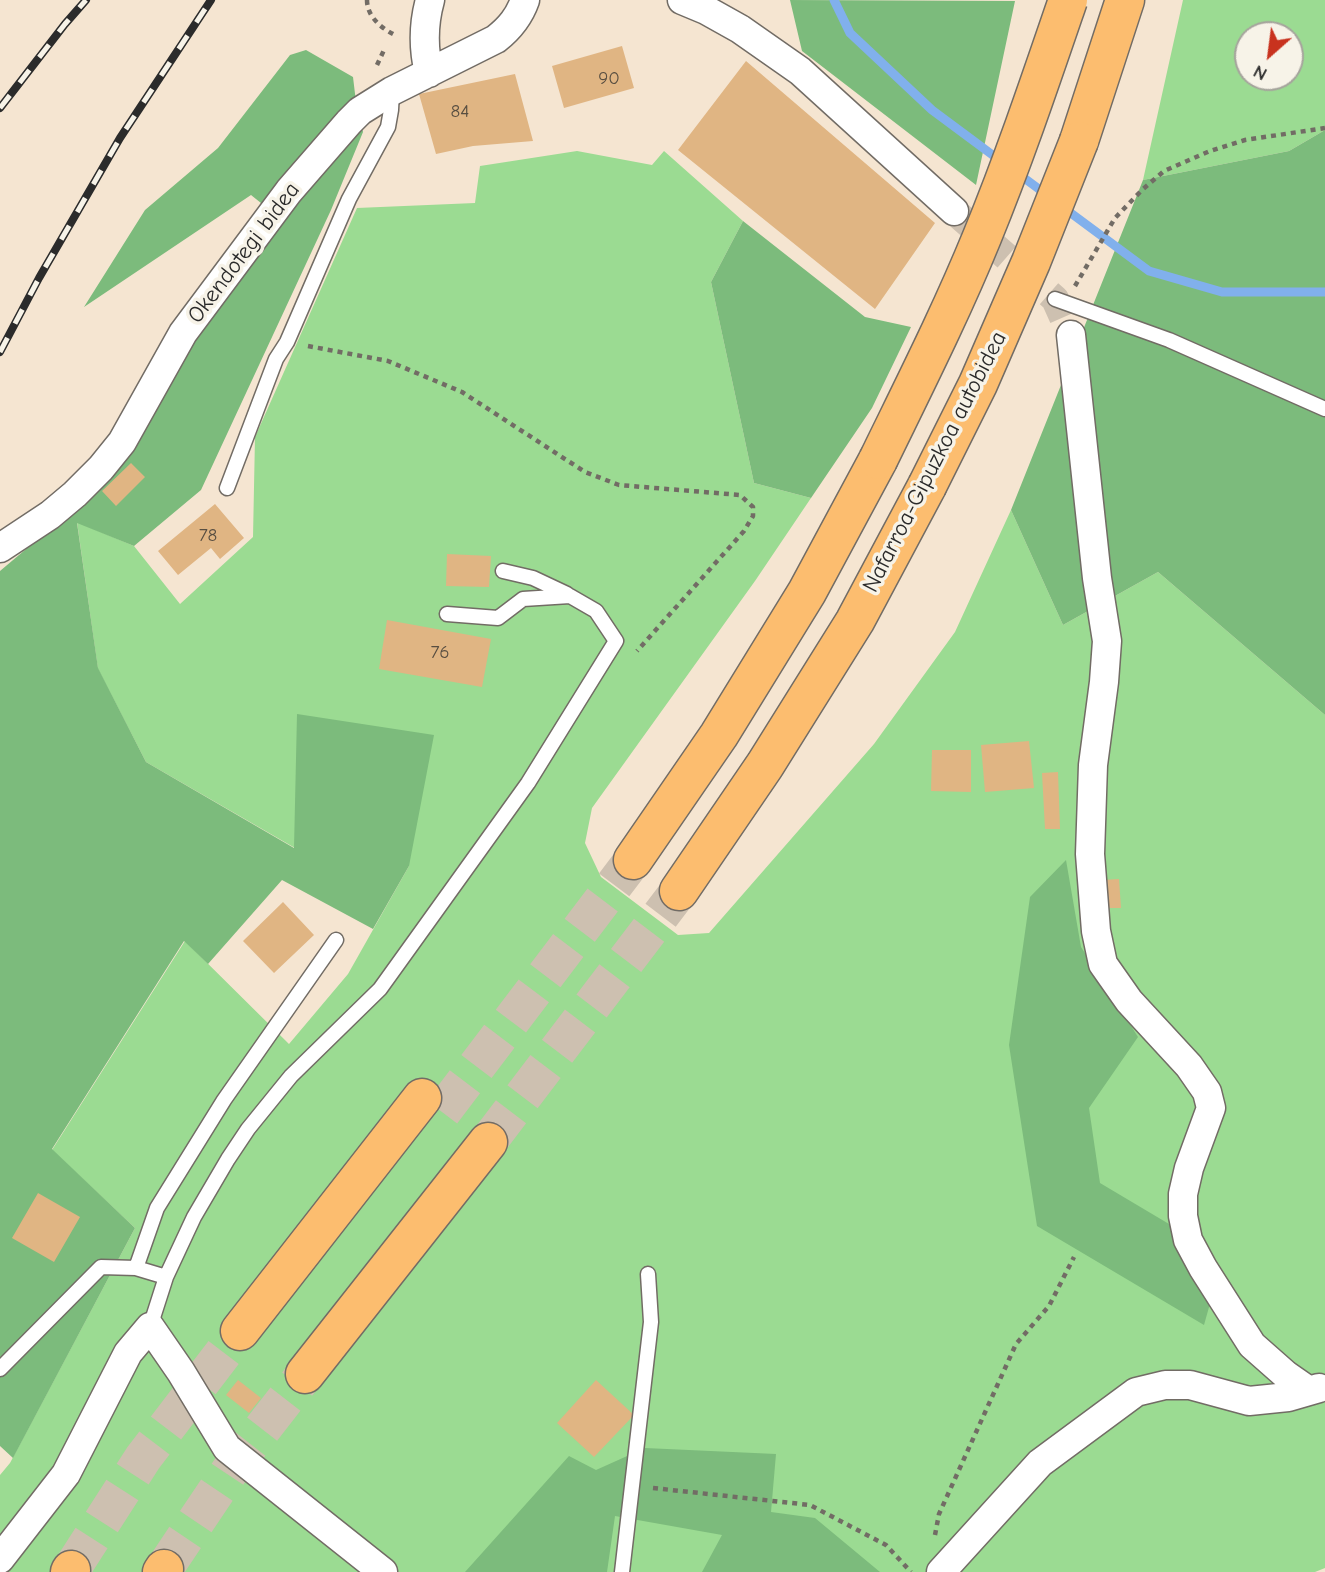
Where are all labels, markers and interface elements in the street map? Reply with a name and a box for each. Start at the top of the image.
north arrow [1234,21,1304,91]
text: N [1249,60,1271,85]
house number: 90 [598,68,620,90]
house number: 84 [451,101,469,123]
street label: Okendotegi bidea [182,177,306,329]
street label: Nafarroa-Gipuzkoa autobidea [857,327,1013,597]
house number: 78 [199,525,217,547]
house number: 76 [430,642,450,664]

